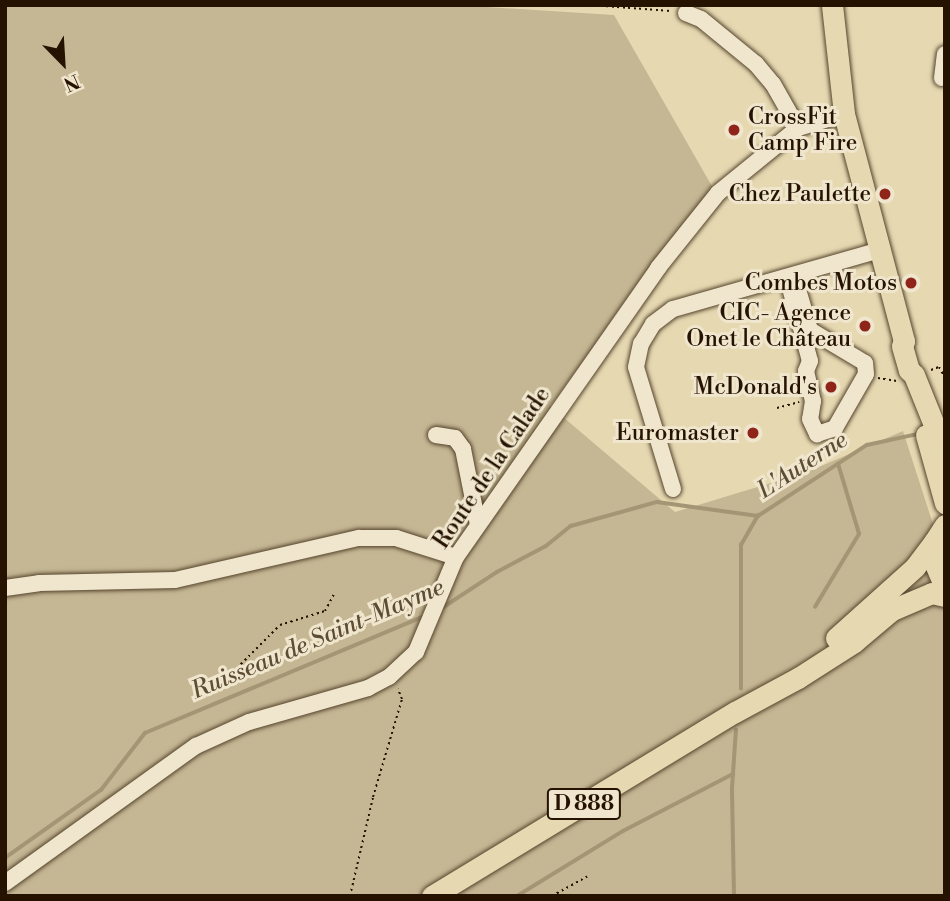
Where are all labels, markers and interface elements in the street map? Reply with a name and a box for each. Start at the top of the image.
north arrow [28,28,98,98]
text: N [60,68,83,96]
place label: CrossFit Camp Fire [748,103,857,157]
marker: CrossFit Camp Fire [726,122,742,138]
place label: Chez Paulette [729,180,871,208]
marker: Chez Paulette [877,186,893,202]
place label: Combes Motos [745,269,897,297]
marker: Combes Motos [903,275,919,291]
place label: CIC- Agence Onet le Château [686,299,851,353]
marker: CIC- Agence Onet le Château [857,318,873,334]
place label: McDonald's [694,373,817,401]
marker: McDonald's [823,379,839,395]
street label: Route de la Calade [428,382,556,554]
place label: Euromaster [616,419,739,447]
marker: Euromaster [745,425,761,441]
water label: L'Auterne [753,426,853,506]
water label: Ruisseau de Saint-Mayme [187,574,449,706]
road number: D 888 [546,786,622,822]

